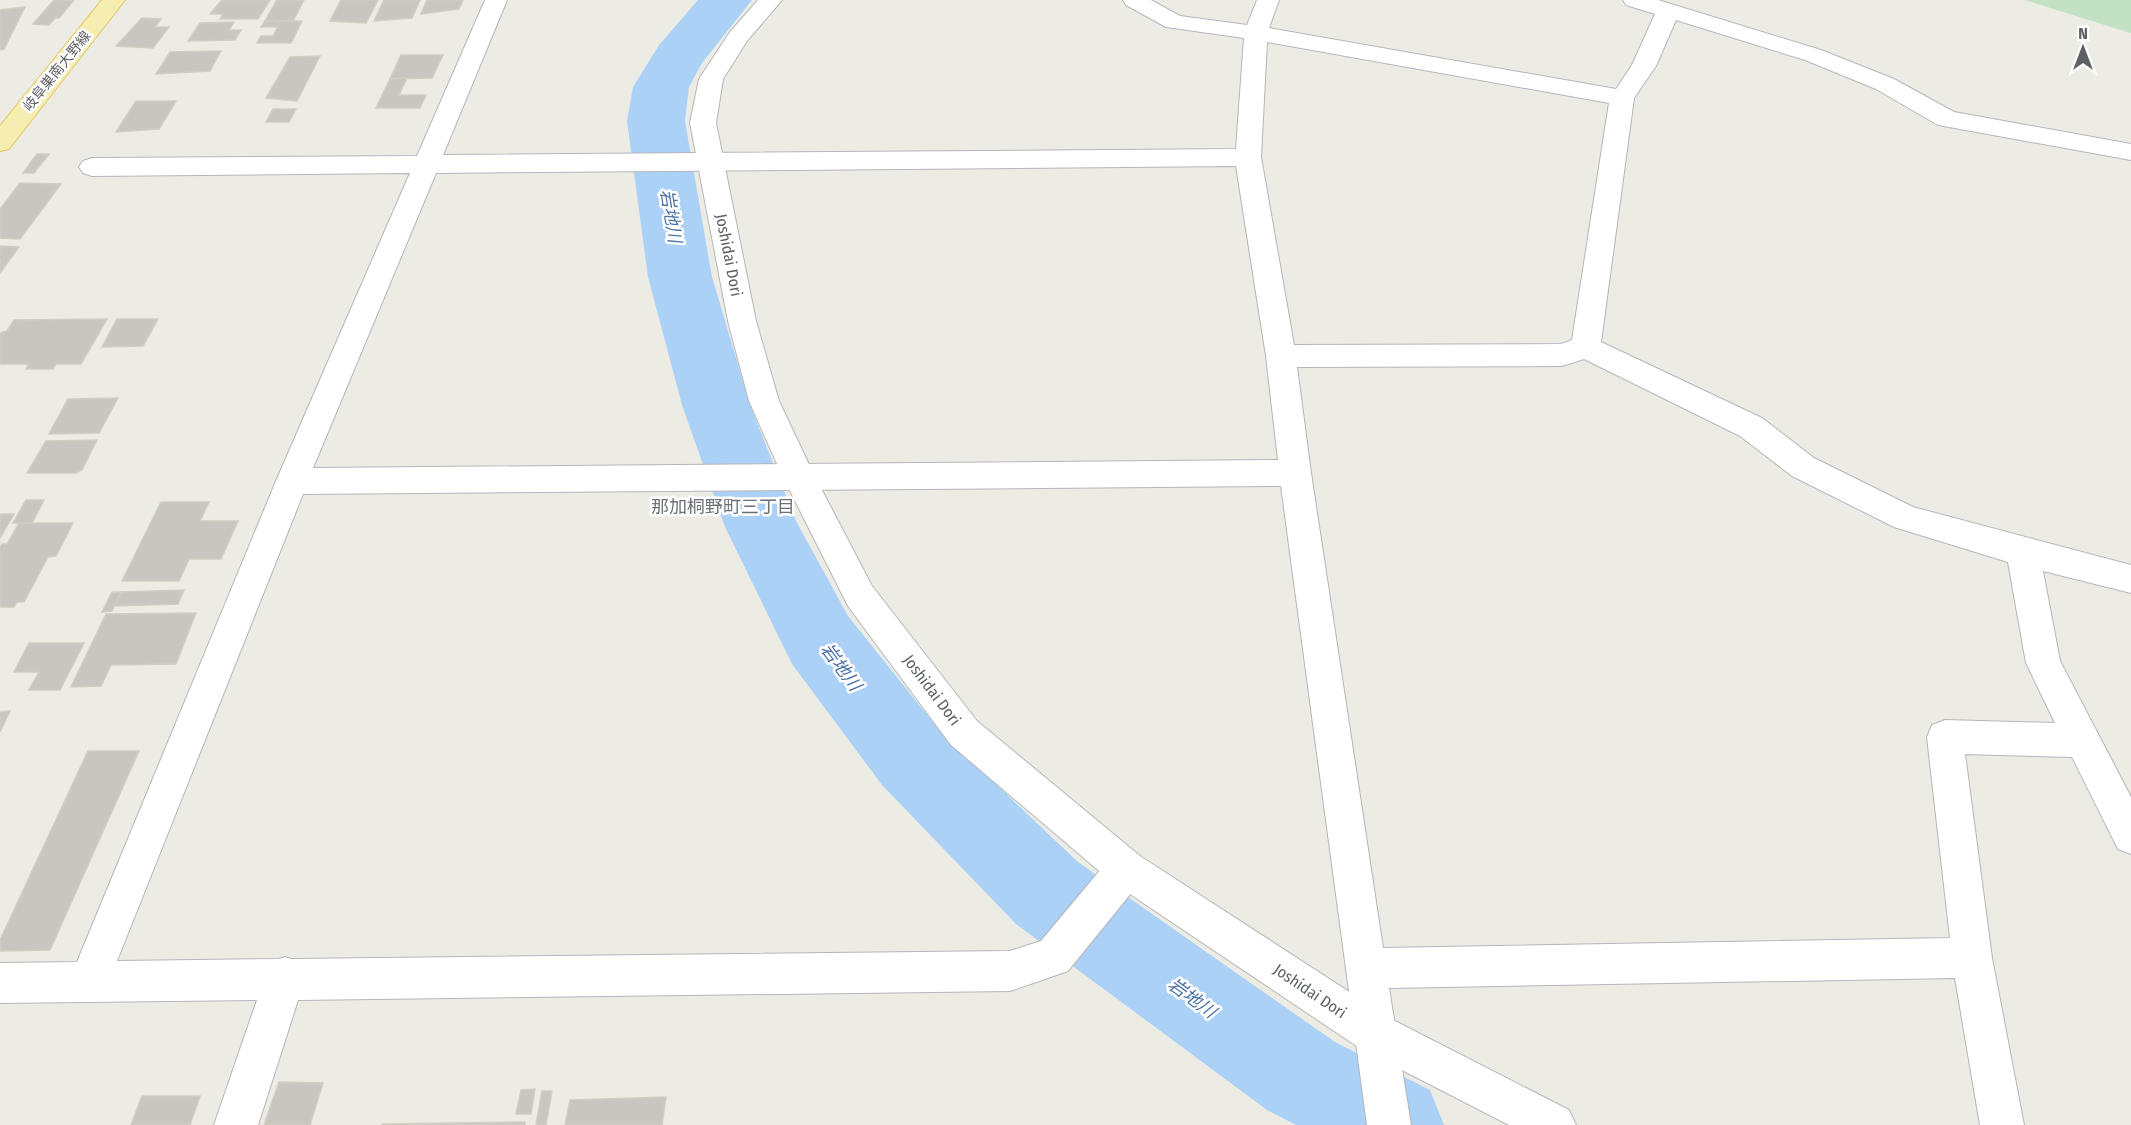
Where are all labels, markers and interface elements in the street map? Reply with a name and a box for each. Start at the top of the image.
north arrow [2053,18,2113,78]
text: N [2078,24,2088,43]
street label: 岐阜巣南大野線 [20,28,94,114]
water label: 岩地川 [656,188,686,246]
street label: Joshidai Dori [712,212,746,298]
district label: 那加桐野町三丁目 [651,496,795,518]
water label: 岩地川 [816,639,867,697]
street label: Joshidai Dori [899,651,965,729]
street label: Joshidai Dori [1270,960,1350,1022]
water label: 岩地川 [1164,973,1222,1024]

